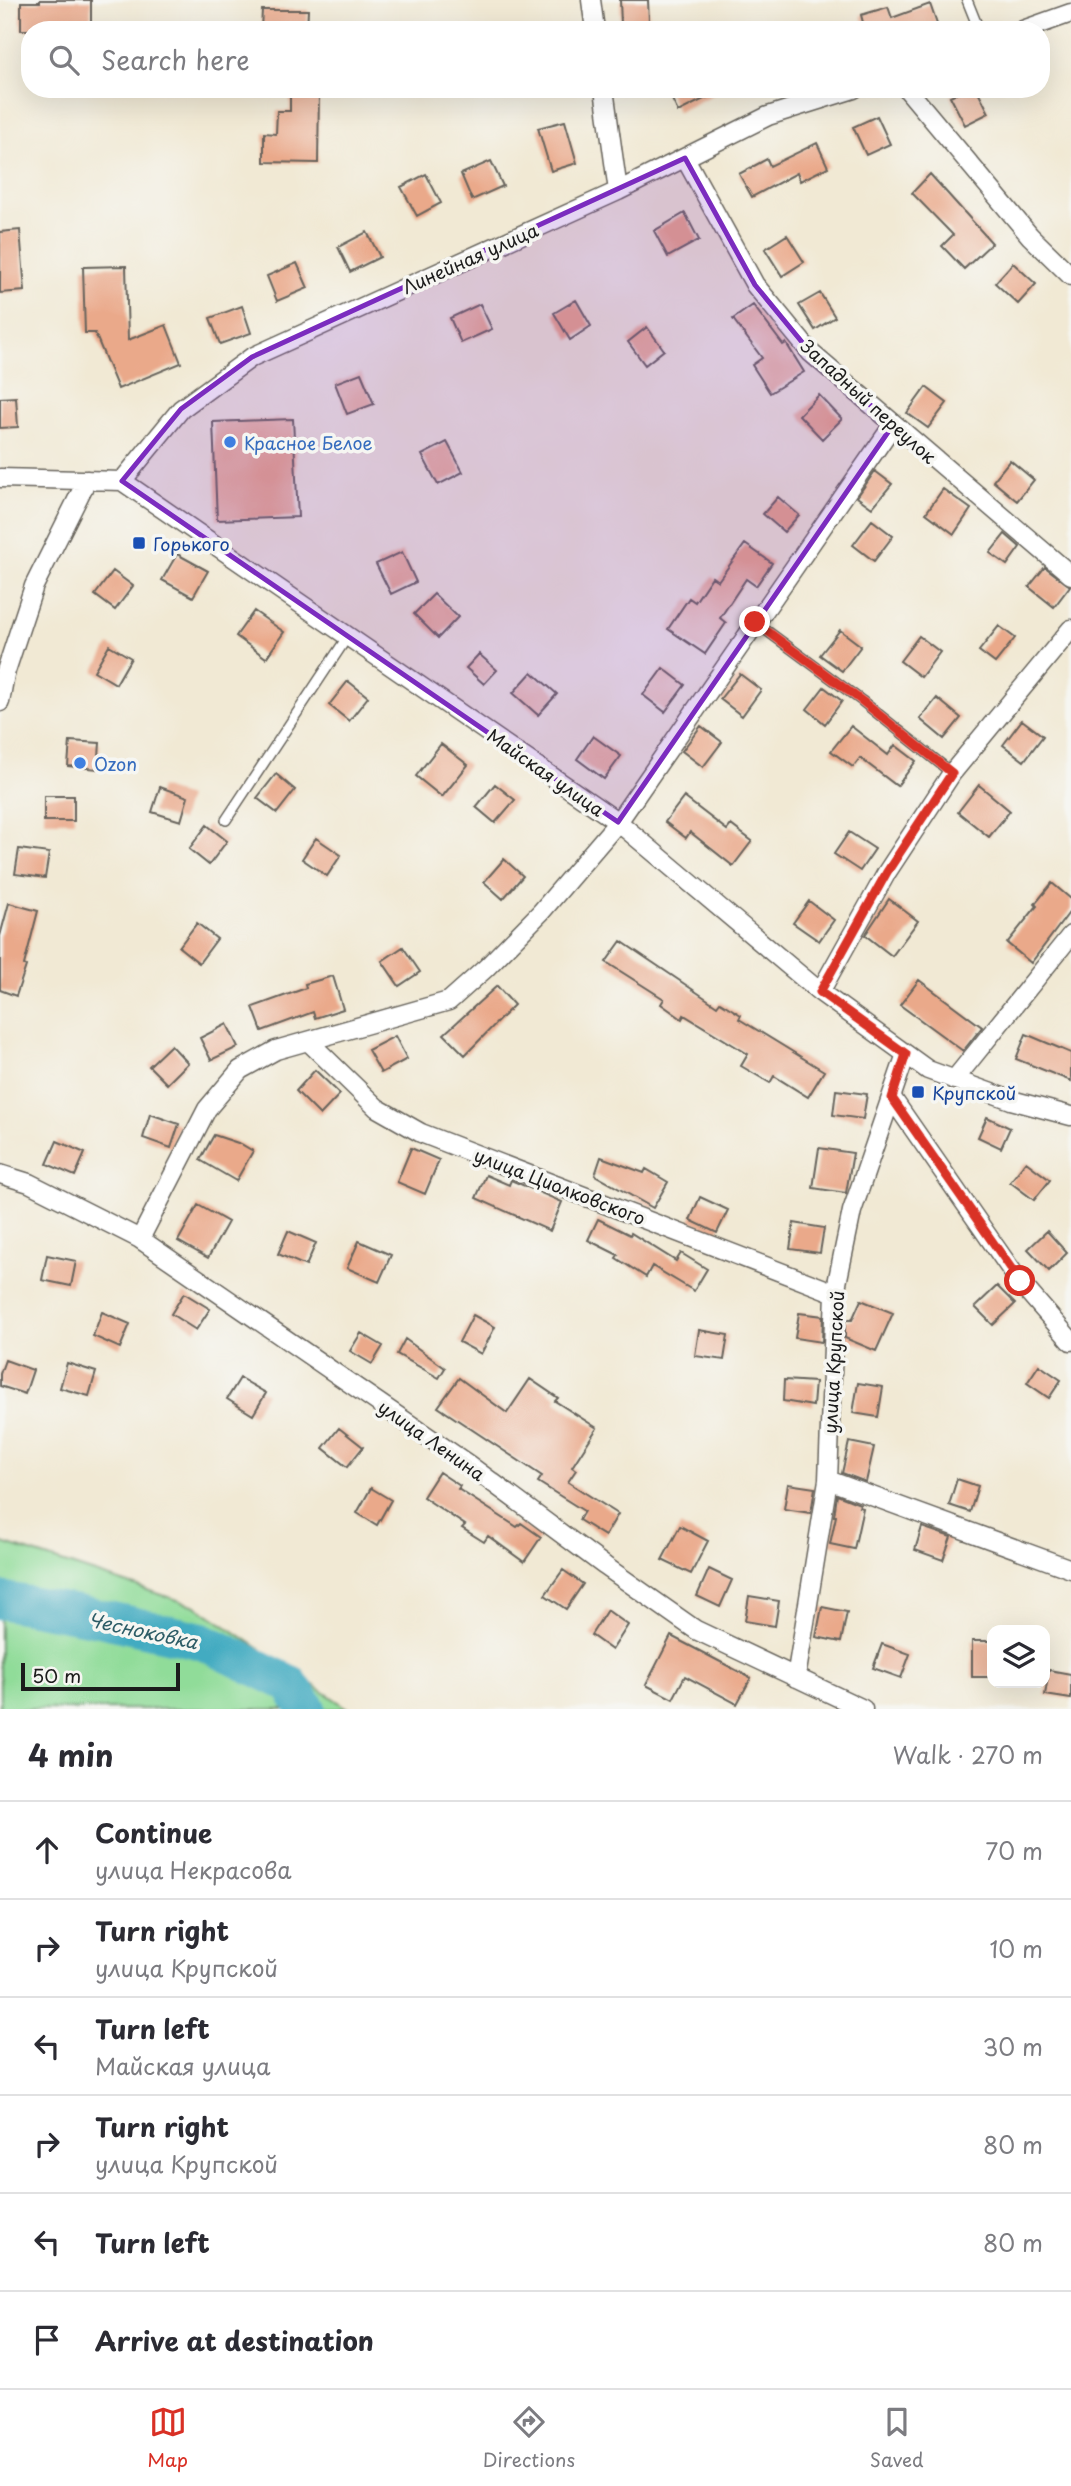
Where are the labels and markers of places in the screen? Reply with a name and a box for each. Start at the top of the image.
place label: Красное Белое [244,429,373,456]
marker: Красное Белое [222,434,238,450]
place label: Горького [153,530,230,557]
marker: Горького [131,535,147,551]
place label: Ozon [94,750,137,777]
marker: Ozon [72,755,88,771]
place label: Крупской [932,1079,1016,1106]
marker: Крупской [910,1084,926,1100]

